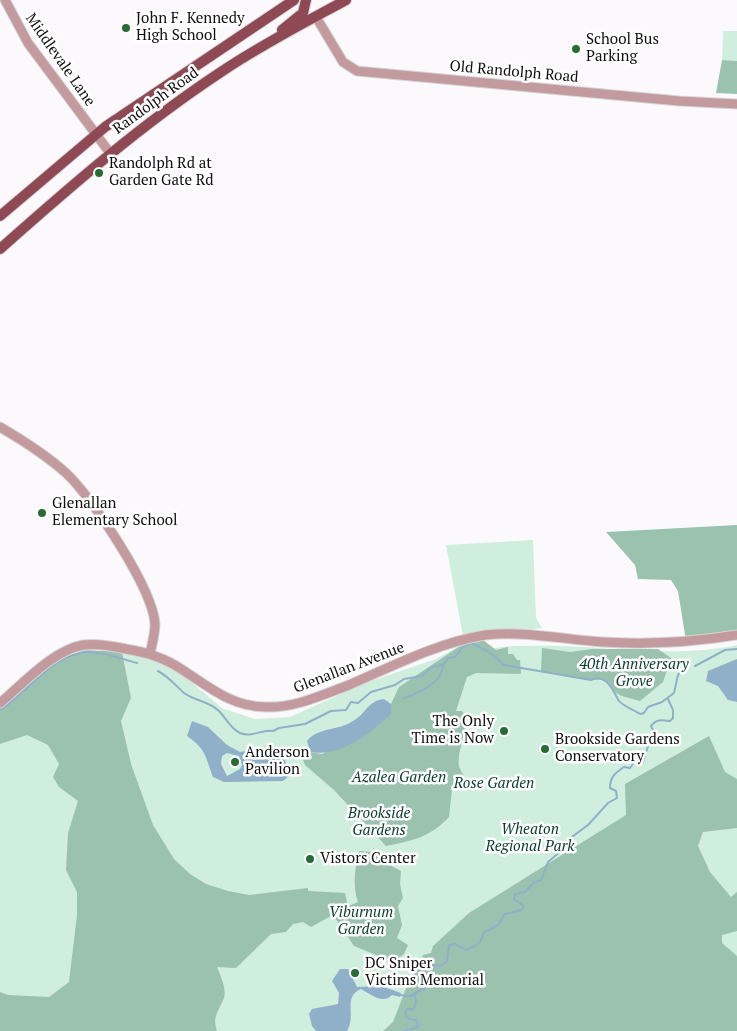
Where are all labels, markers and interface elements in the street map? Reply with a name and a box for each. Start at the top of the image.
street label: Middlevale Lane [21,10,99,110]
place label: John F. Kennedy High School [136,10,245,45]
marker: John F. Kennedy High School [120,22,132,34]
place label: School Bus Parking [586,31,659,66]
marker: School Bus Parking [570,43,582,55]
street label: Old Randolph Road [449,57,579,87]
street label: Randolph Road [110,64,202,138]
place label: Randolph Rd at Garden Gate Rd [109,155,214,190]
marker: Randolph Rd at Garden Gate Rd [93,167,105,179]
place label: Glenallan Elementary School [52,495,178,530]
marker: Glenallan Elementary School [36,507,48,519]
street label: Glenallan Avenue [291,639,407,697]
park label: 40th Anniversary Grove [579,656,689,691]
place label: The Only Time is Now [411,713,494,748]
marker: The Only Time is Now [498,725,510,737]
place label: Brookside Gardens Conservatory [555,731,680,766]
marker: Brookside Gardens Conservatory [539,743,551,755]
place label: Anderson Pavilion [245,744,309,779]
marker: Anderson Pavilion [229,756,241,768]
park label: Azalea Garden [352,769,446,787]
park label: Rose Garden [454,775,534,793]
park label: Brookside Gardens [348,805,410,840]
park label: Wheaton Regional Park [486,821,574,856]
place label: Vistors Center [320,850,416,868]
marker: Vistors Center [304,853,316,865]
park label: Viburnum Garden [329,904,393,939]
place label: DC Sniper Victims Memorial [365,955,484,990]
marker: DC Sniper Victims Memorial [349,967,361,979]

